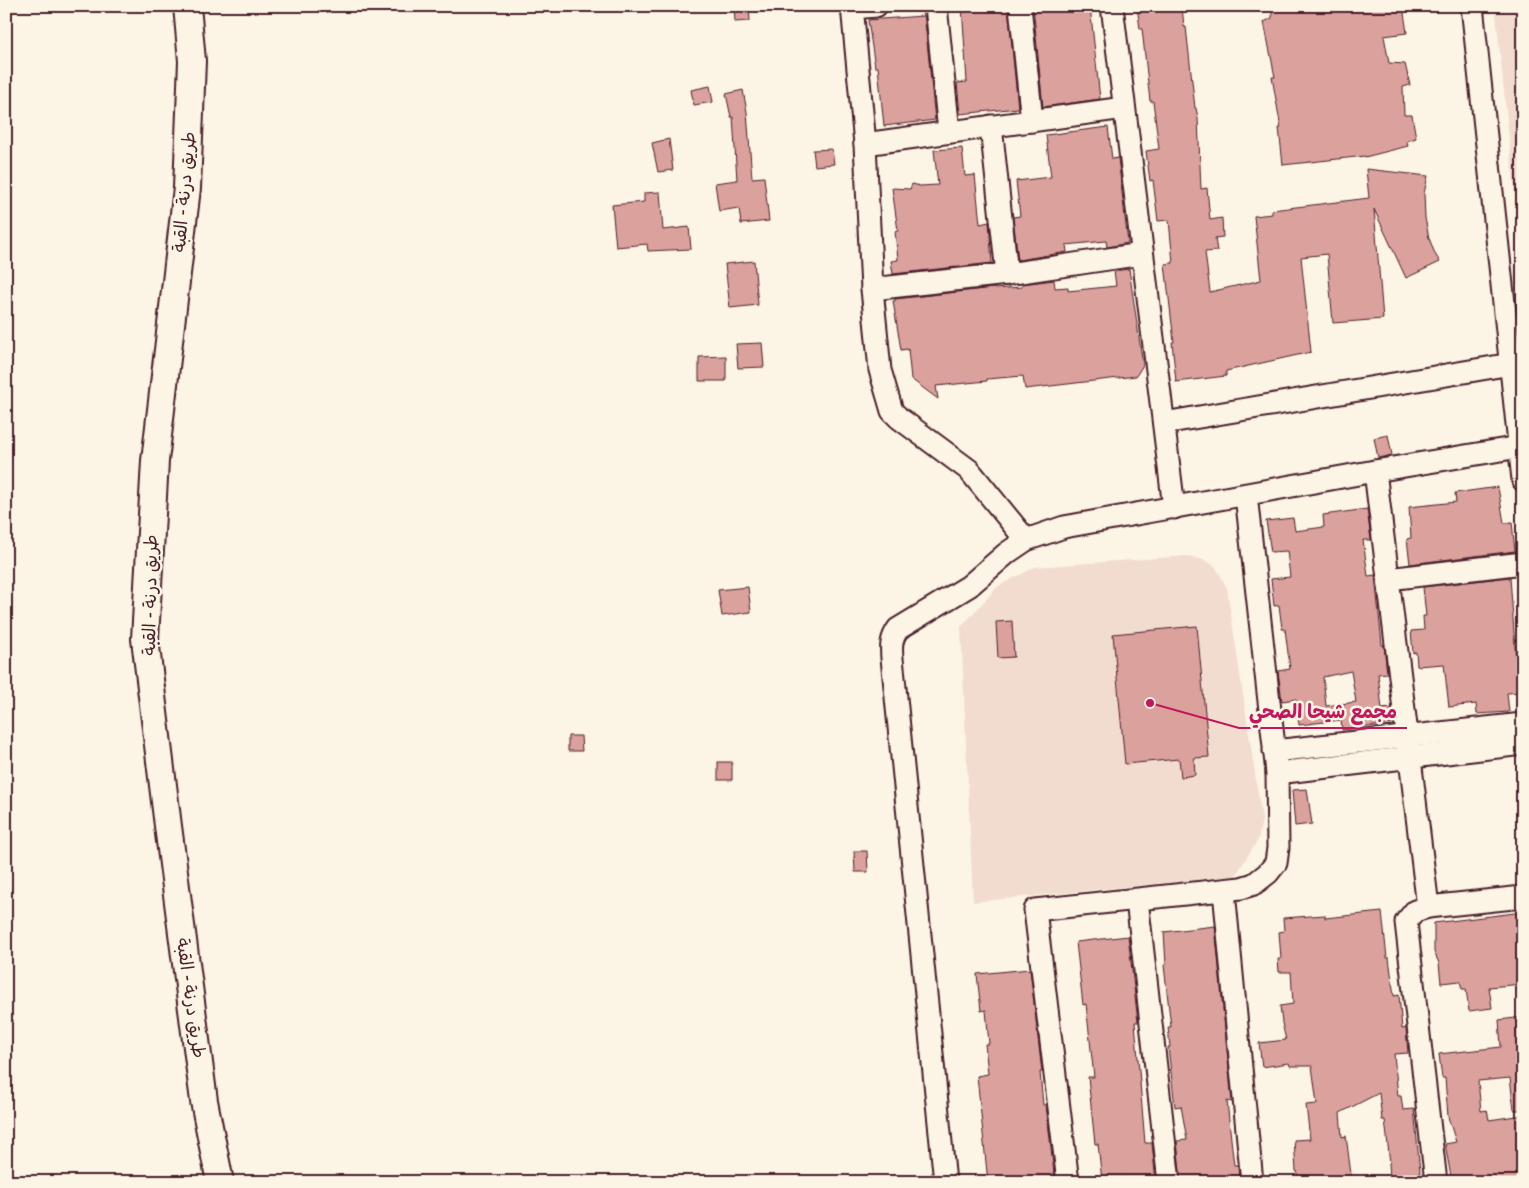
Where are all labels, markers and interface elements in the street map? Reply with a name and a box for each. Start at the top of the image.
street label: طريق درنة - القبة [169,131,200,253]
street label: طريق درنة - القبة [139,534,162,656]
callout: مجمع شيحا الصحي [1239,694,1407,728]
text: مجمع شيحا الصحي [1249,701,1397,728]
street label: طريق درنة - القبة [172,937,209,1060]

